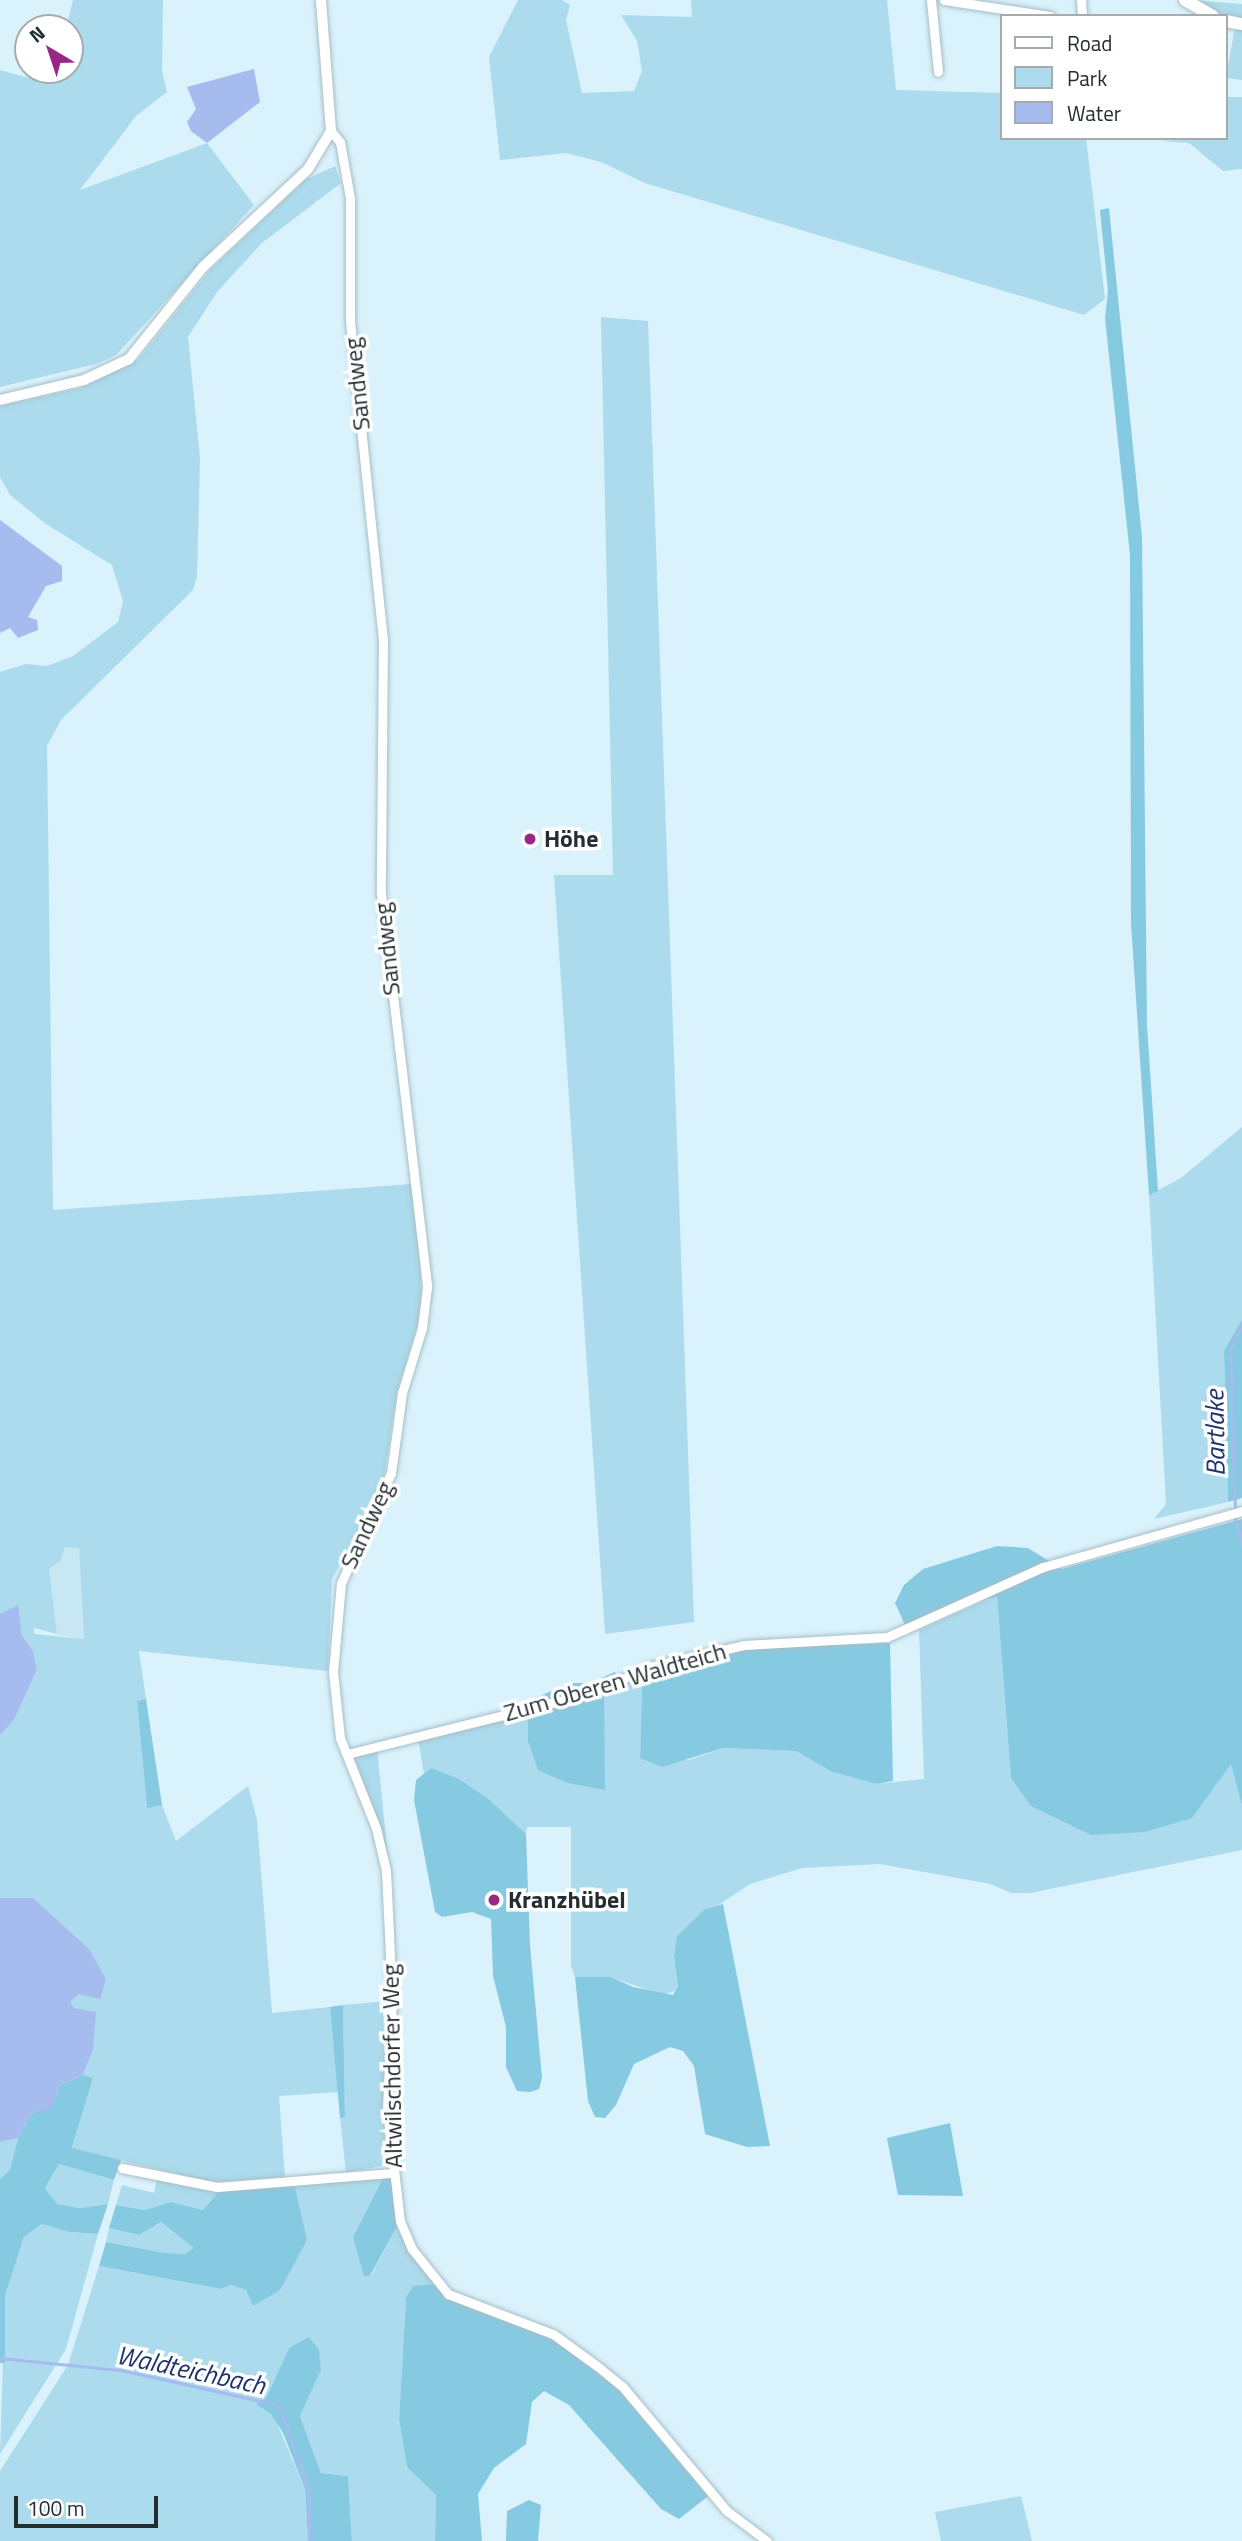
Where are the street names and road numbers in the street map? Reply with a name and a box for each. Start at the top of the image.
street label: Sandweg [338,336,376,432]
street label: Sandweg [368,901,406,997]
street label: Sandweg [334,1477,400,1573]
street label: Zum Oberen Waldteich [501,1636,729,1728]
street label: Altwilschdorfer Weg [376,1964,408,2168]

